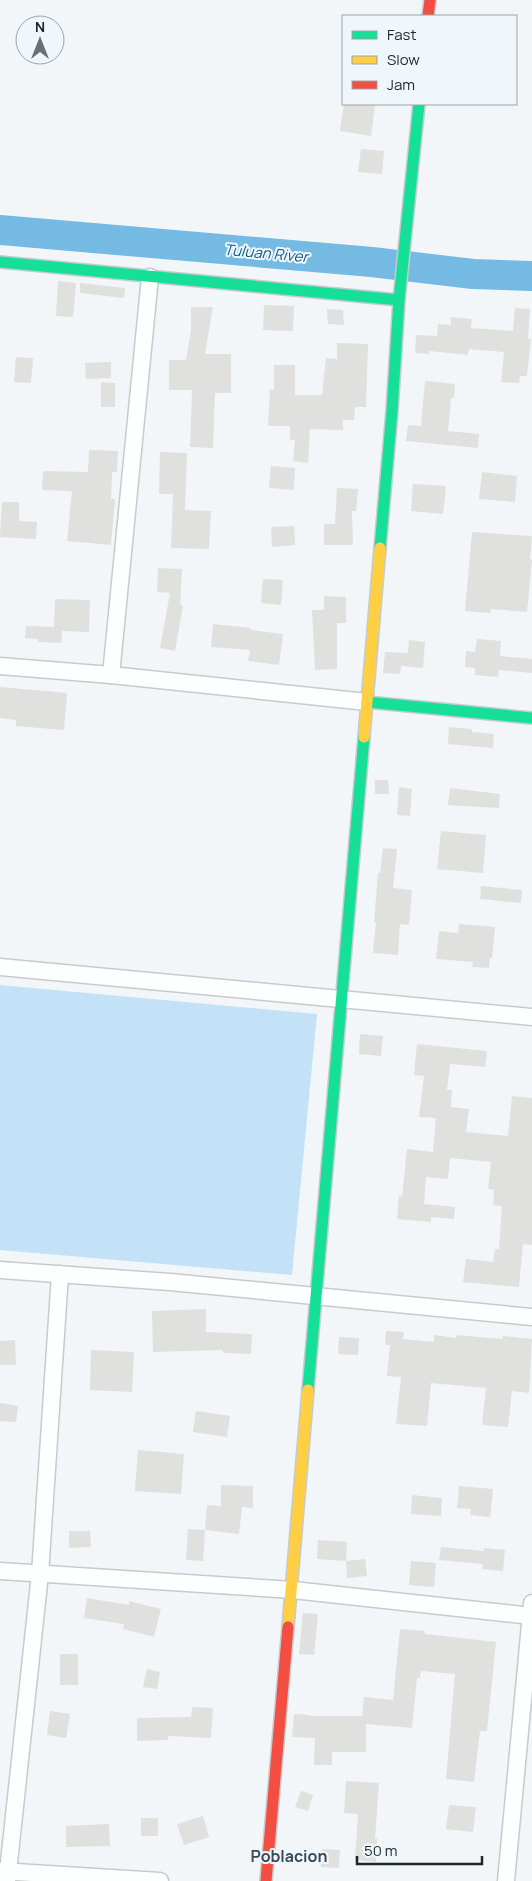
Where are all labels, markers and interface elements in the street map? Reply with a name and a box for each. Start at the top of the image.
north arrow [15,15,65,65]
legend [342,15,517,105]
text: N [35,17,45,36]
text: Fast [387,24,416,45]
text: Slow [387,49,420,70]
text: Jam [387,74,415,95]
water label: Tuluan River [223,239,311,267]
scale bar [357,1834,482,1866]
text: 50 m [364,1840,398,1861]
district label: Poblacion [251,1845,327,1867]

